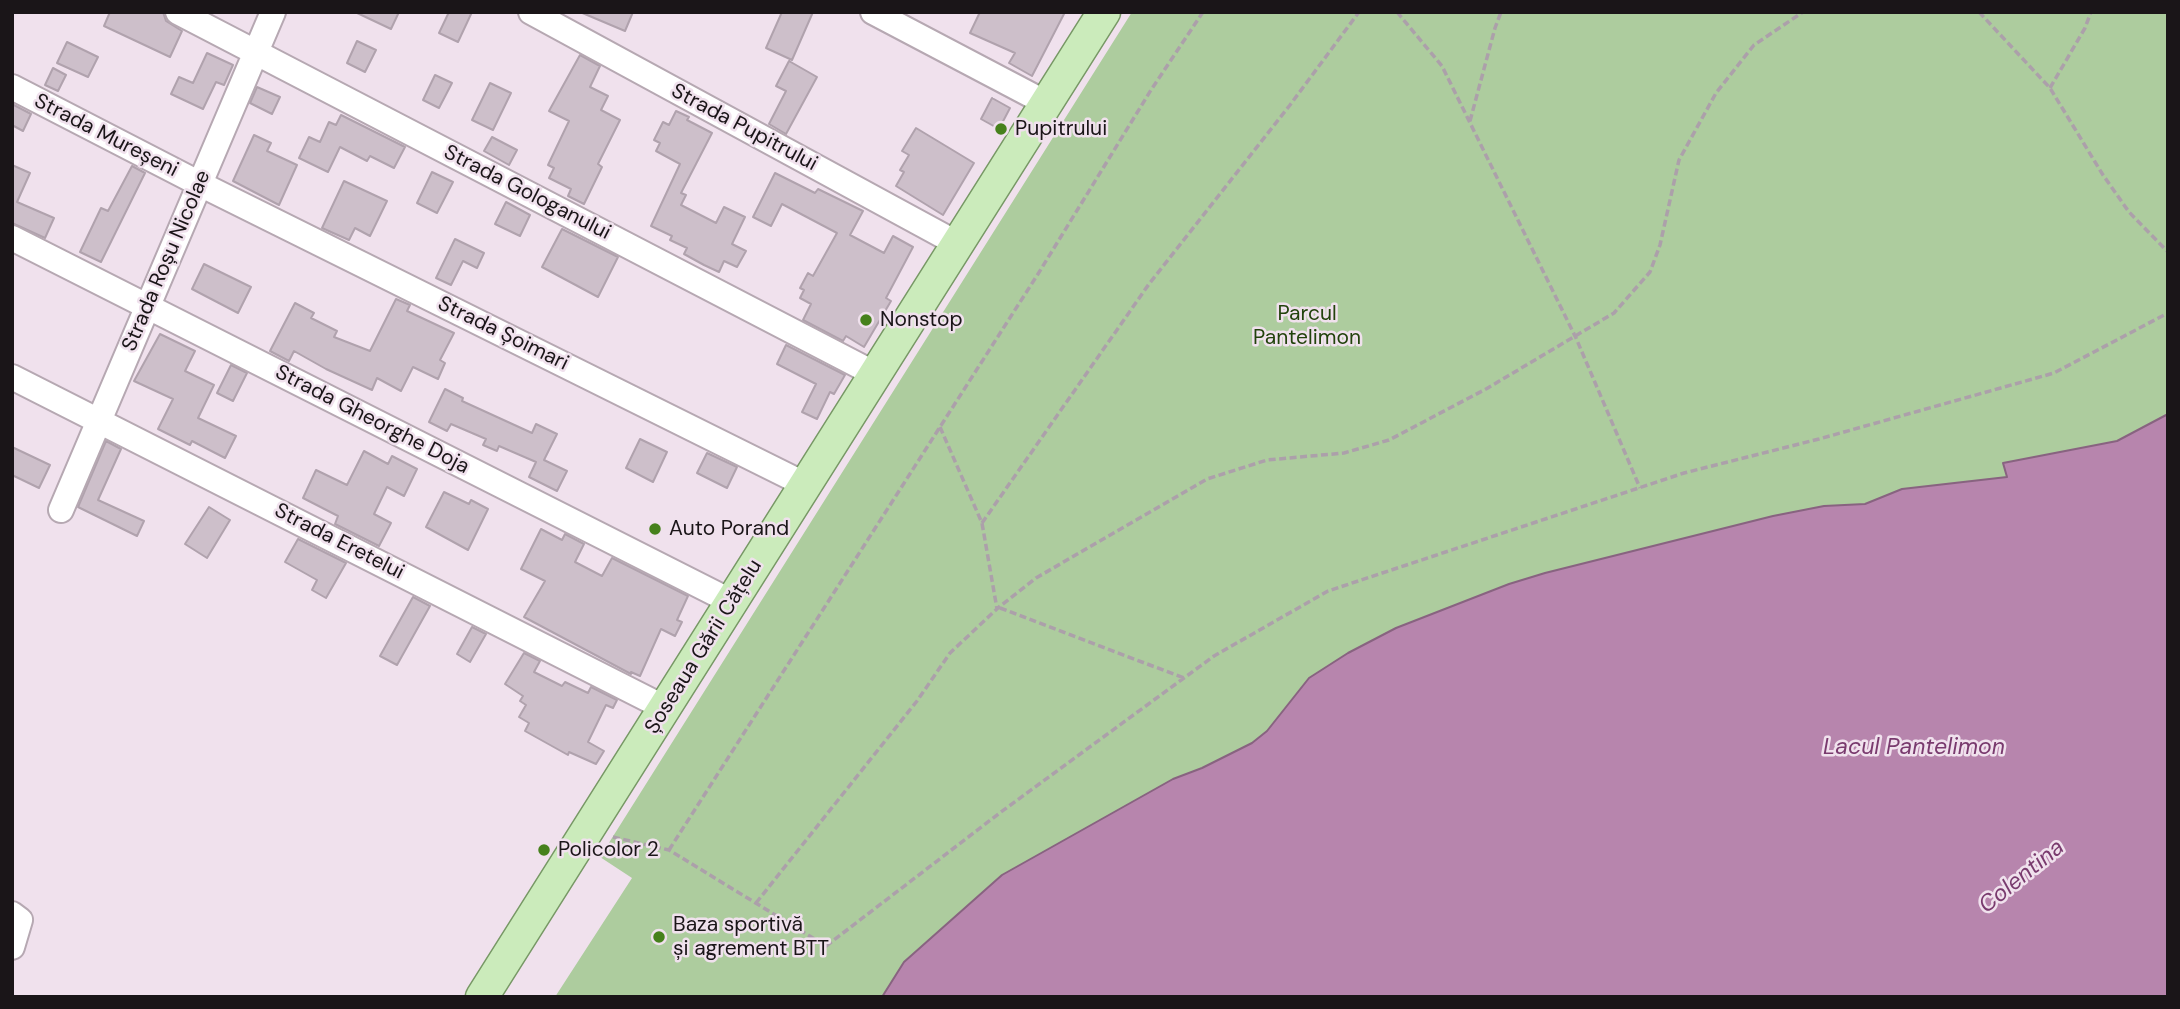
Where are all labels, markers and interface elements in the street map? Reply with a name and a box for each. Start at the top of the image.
street label: Strada Pupitrului [667,79,821,177]
street label: Strada Mureșeni [30,89,182,183]
place label: Pupitrului [1015,116,1107,142]
marker: Pupitrului [993,121,1009,137]
street label: Strada Gologanului [439,140,615,246]
street label: Strada Roșu Nicolae [117,167,217,355]
street label: Strada Șoimari [433,291,573,377]
park label: Parcul Pantelimon [1253,301,1361,351]
place label: Nonstop [880,307,963,333]
marker: Nonstop [858,312,874,328]
street label: Strada Gheorghe Doja [271,360,473,480]
street label: Strada Eretelui [270,498,408,586]
place label: Auto Porand [669,516,789,542]
marker: Auto Porand [647,521,663,537]
street label: Șoseaua Gării Cățelu [640,555,768,739]
water label: Lacul Pantelimon [1823,734,2005,762]
water label: Colentina [1974,834,2070,920]
place label: Policolor 2 [558,837,659,863]
marker: Policolor 2 [536,842,552,858]
place label: Baza sportivă și agrement BTT [673,912,829,962]
marker: Baza sportivă și agrement BTT [651,929,667,945]

